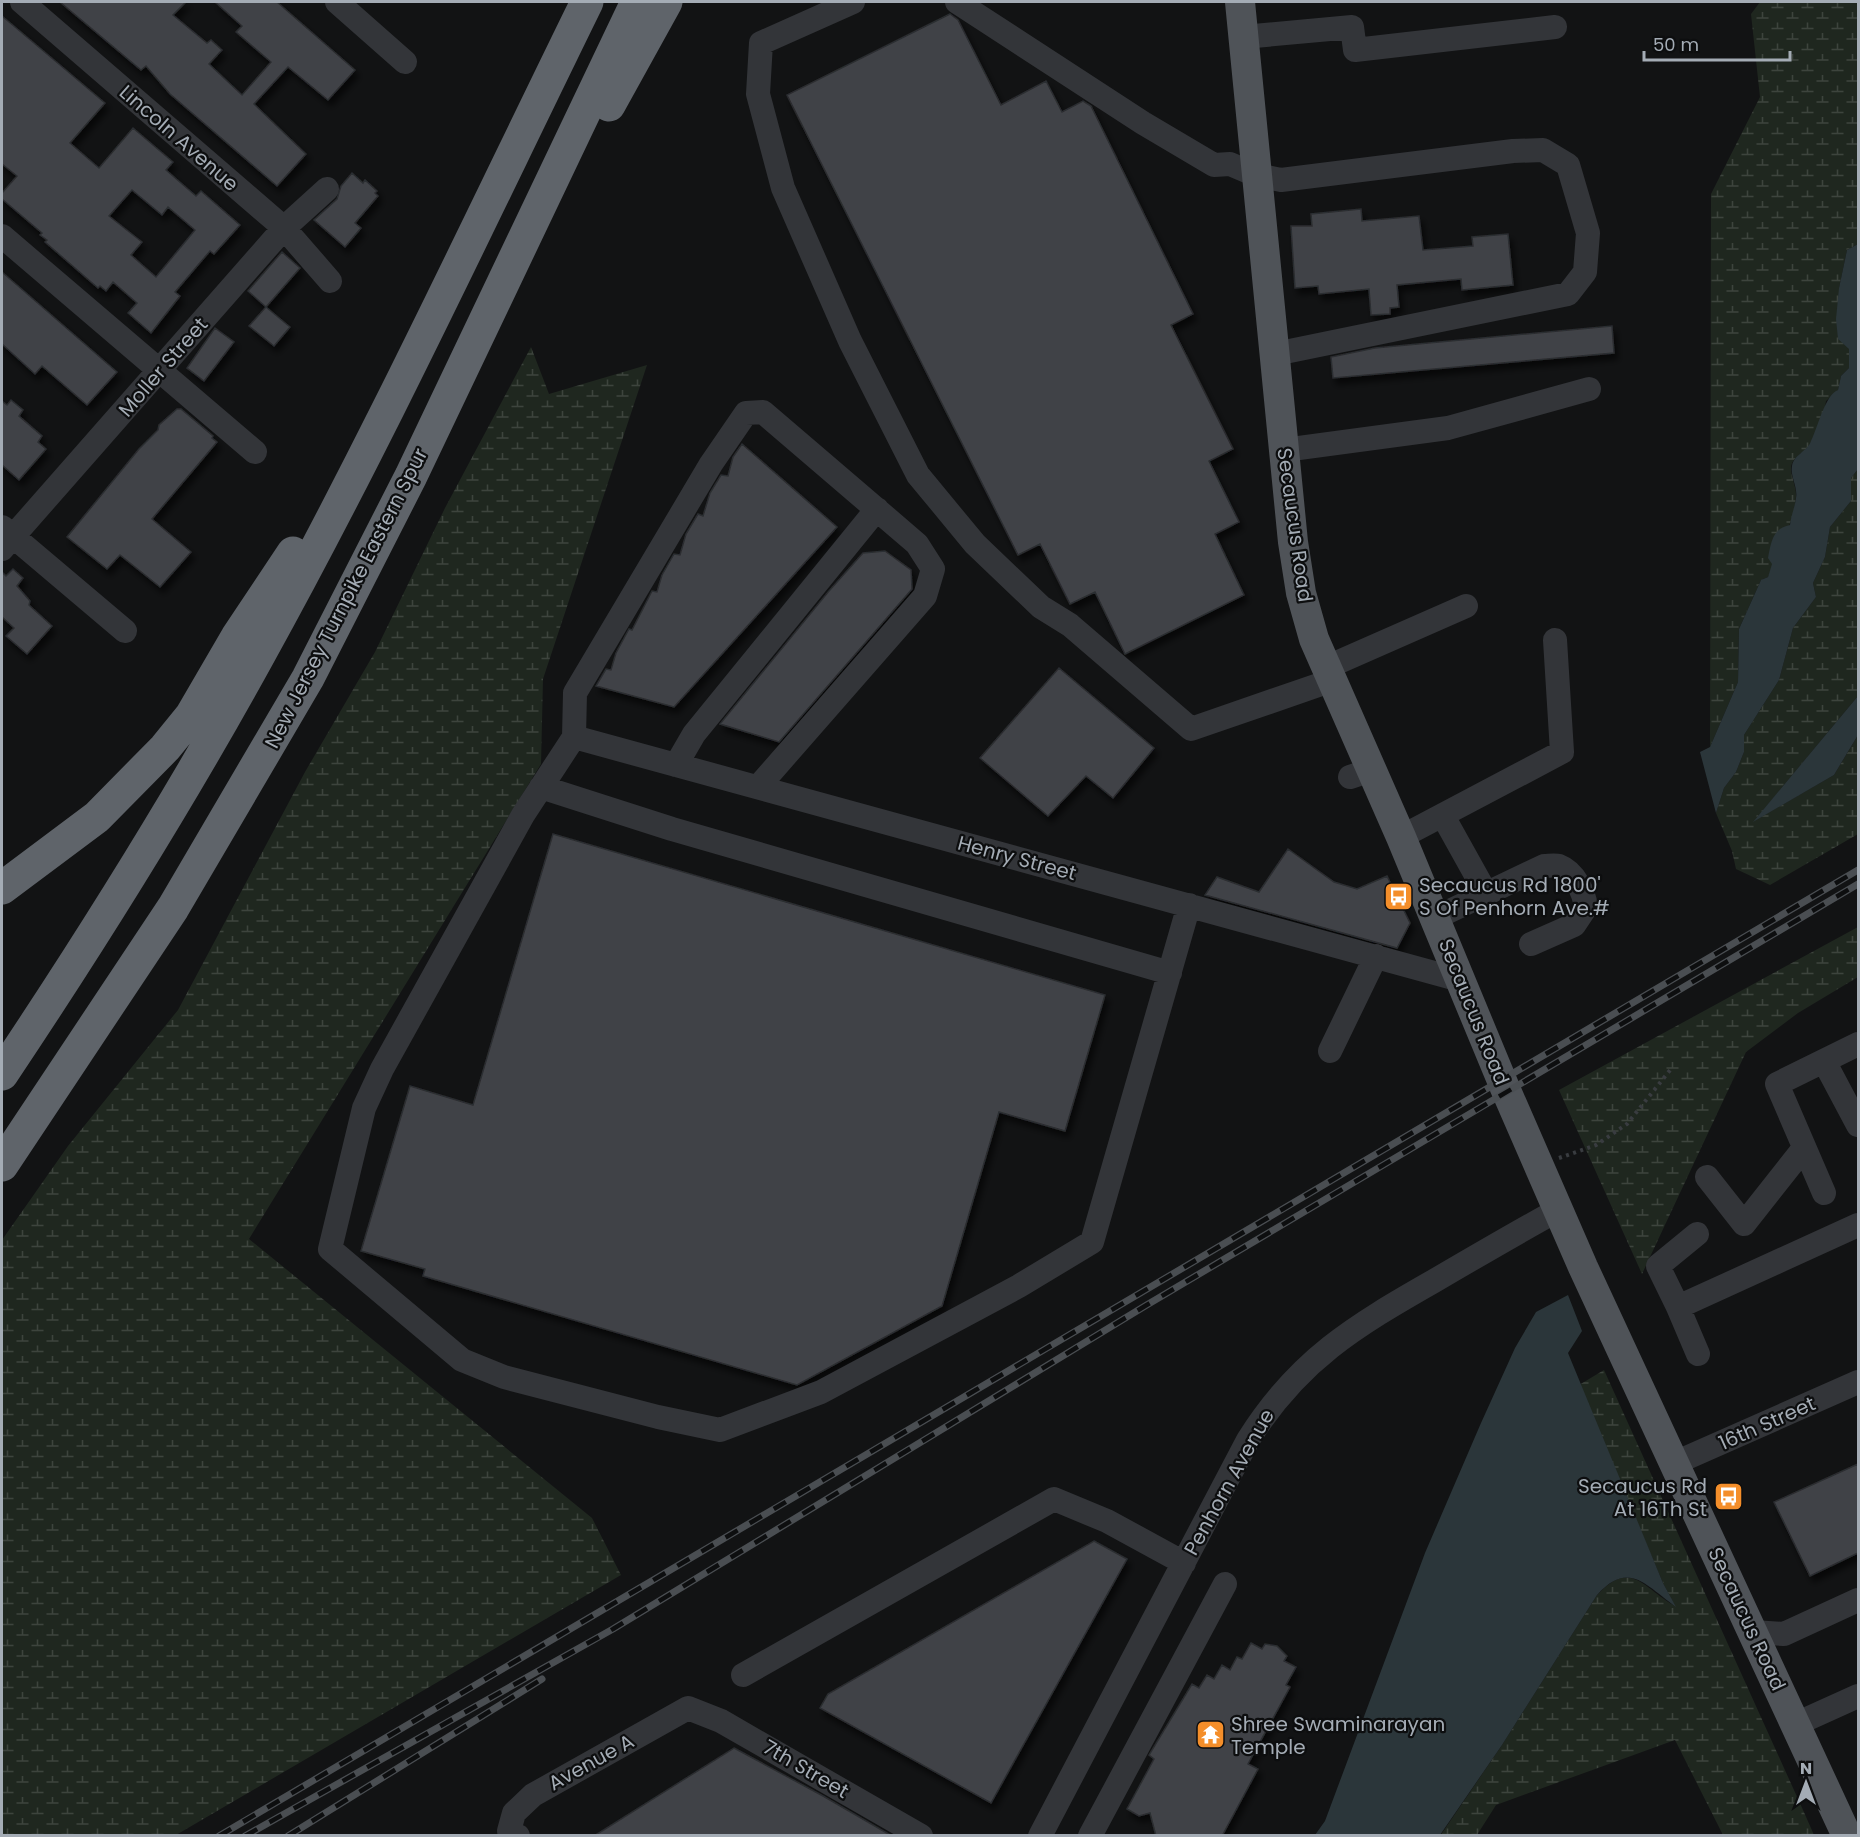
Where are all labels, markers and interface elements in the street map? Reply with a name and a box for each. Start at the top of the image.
scale bar [1644,24,1790,62]
text: 50 m [1653,32,1699,57]
street label: Lincoln Avenue [113,78,245,198]
street label: Moller Street [112,311,214,423]
street label: New Jersey Turnpike Eastern Spur [258,443,434,753]
street label: Secaucus Road [1270,446,1320,604]
street label: Henry Street [955,829,1079,887]
place label: Secaucus Rd 1800' S Of Penhorn Ave.# [1419,871,1610,922]
bus stop icon: Secaucus Rd 1800' S Of Penhorn Ave.# [1382,880,1414,912]
street label: Secaucus Road [1432,935,1516,1089]
street label: 16th Street [1714,1389,1820,1457]
street label: Penhorn Avenue [1177,1404,1281,1560]
place label: Secaucus Rd At 16Th St [1578,1472,1707,1523]
bus stop icon: Secaucus Rd At 16Th St [1712,1481,1744,1513]
street label: Secaucus Road [1701,1543,1793,1695]
place label: Shree Swaminarayan Temple [1231,1710,1445,1761]
temple icon: Shree Swaminarayan Temple [1194,1719,1226,1751]
street label: Avenue A [543,1727,639,1797]
street label: 7th Street [758,1733,854,1805]
north arrow [1776,1753,1836,1813]
text: N [1800,1757,1812,1780]

